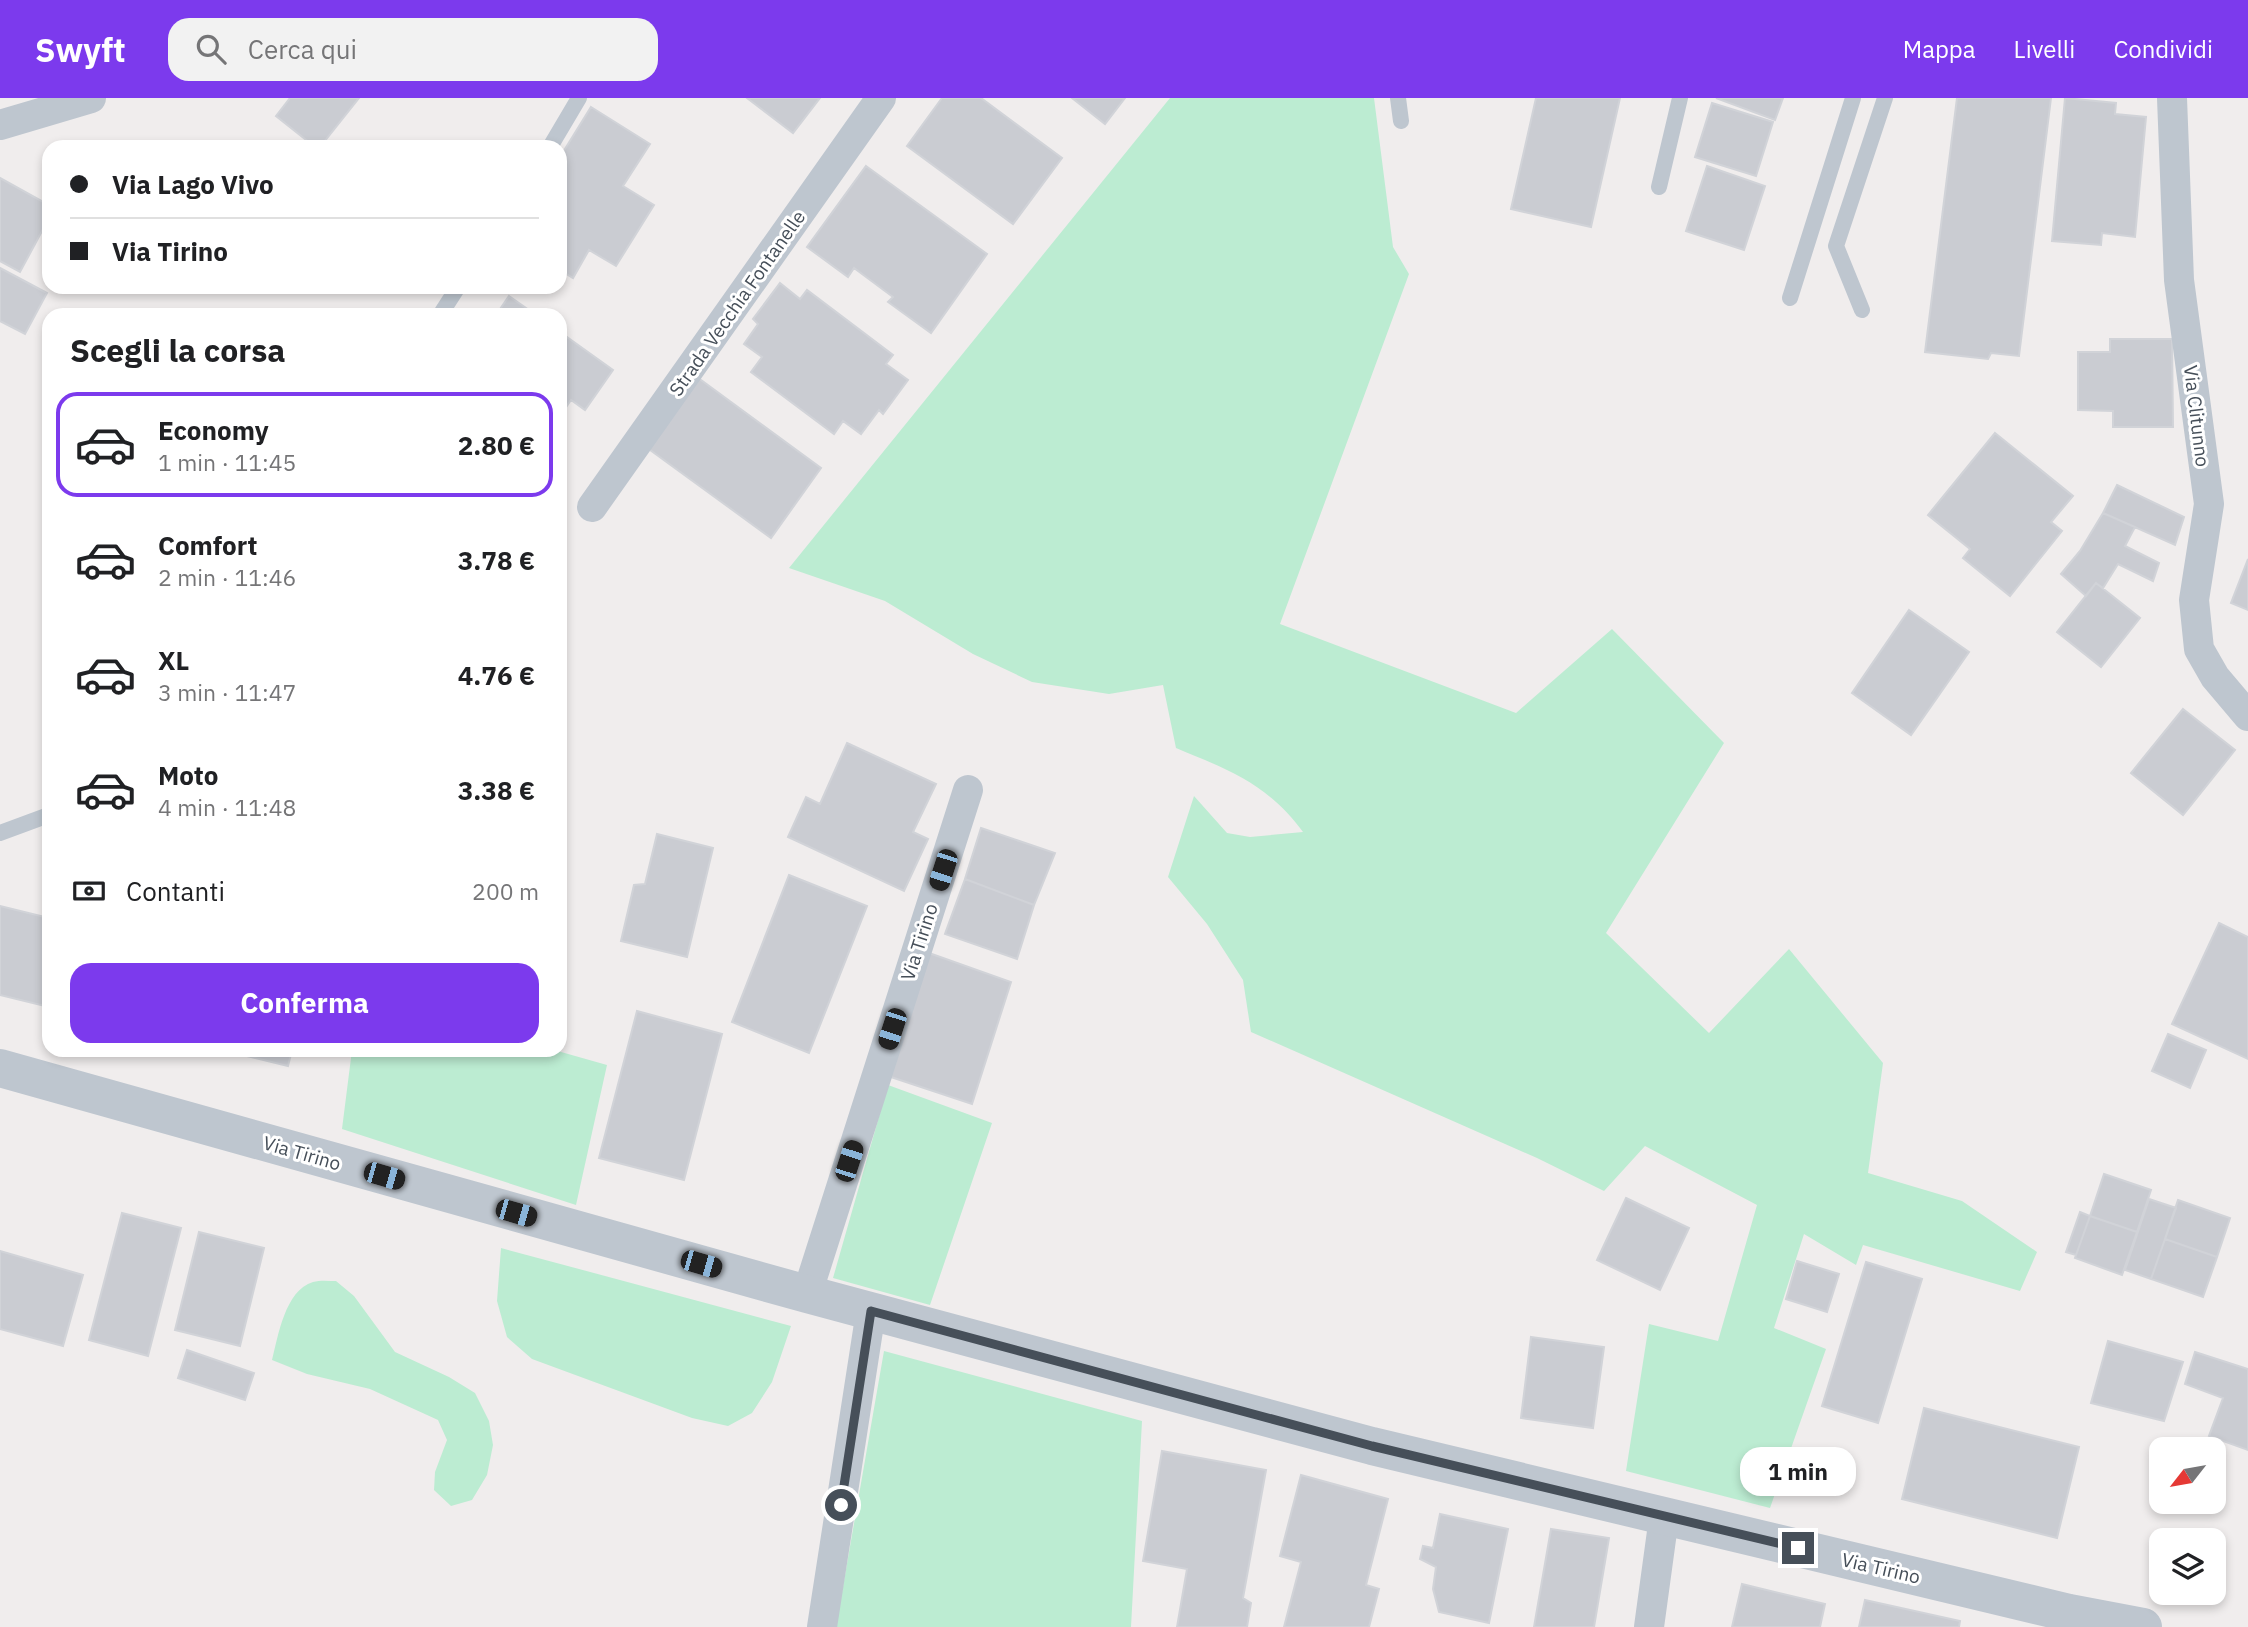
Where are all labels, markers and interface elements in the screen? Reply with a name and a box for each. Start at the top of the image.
search box [168,18,658,81]
text: Swyft [35,28,126,71]
icon: search [192,30,230,68]
text: Cerca qui [248,32,357,66]
text: Mappa [1903,33,1976,65]
text: Livelli [2014,33,2075,65]
text: Condividi [2113,33,2213,65]
text: Via Lago Vivo [112,167,274,201]
street label: Strada Vecchia Fontanelle [664,205,810,401]
text: Via Tirino [112,234,228,268]
text: Scegli la corsa [70,329,286,371]
street label: Via Clitunno [2179,364,2215,468]
icon: car [74,413,137,476]
text: Economy [158,413,269,447]
text: 2.80 € [458,428,535,462]
text: 1 min · 11:45 [158,447,296,477]
icon: car [74,528,137,591]
text: Comfort [158,528,257,562]
text: 3.78 € [458,543,535,577]
text: 2 min · 11:46 [158,562,296,592]
icon: car [74,643,137,706]
text: XL [158,643,189,677]
text: 4.76 € [458,658,535,692]
text: 3 min · 11:47 [158,677,296,707]
icon: car [74,758,137,821]
text: Moto [158,758,218,792]
text: 3.38 € [458,773,535,807]
text: 4 min · 11:48 [158,792,296,822]
car [927,847,960,893]
icon: cash [70,872,108,910]
text: Contanti [126,874,225,908]
text: 200 m [472,876,539,906]
street label: Via Tirino [895,900,943,984]
button: Conferma [70,963,539,1043]
car [876,1006,909,1052]
street label: Via Tirino [260,1130,344,1176]
car [833,1138,866,1184]
car [361,1160,408,1192]
car [493,1197,540,1229]
car [678,1248,725,1280]
north arrow [2149,1437,2226,1514]
map controls [2149,1437,2226,1605]
callout: 1 min [1740,1446,1856,1496]
text: 1 min [1768,1456,1828,1486]
route start [825,1489,857,1521]
button: layers [2149,1528,2226,1605]
route end [1782,1532,1814,1564]
street label: Via Tirino [1839,1547,1923,1589]

